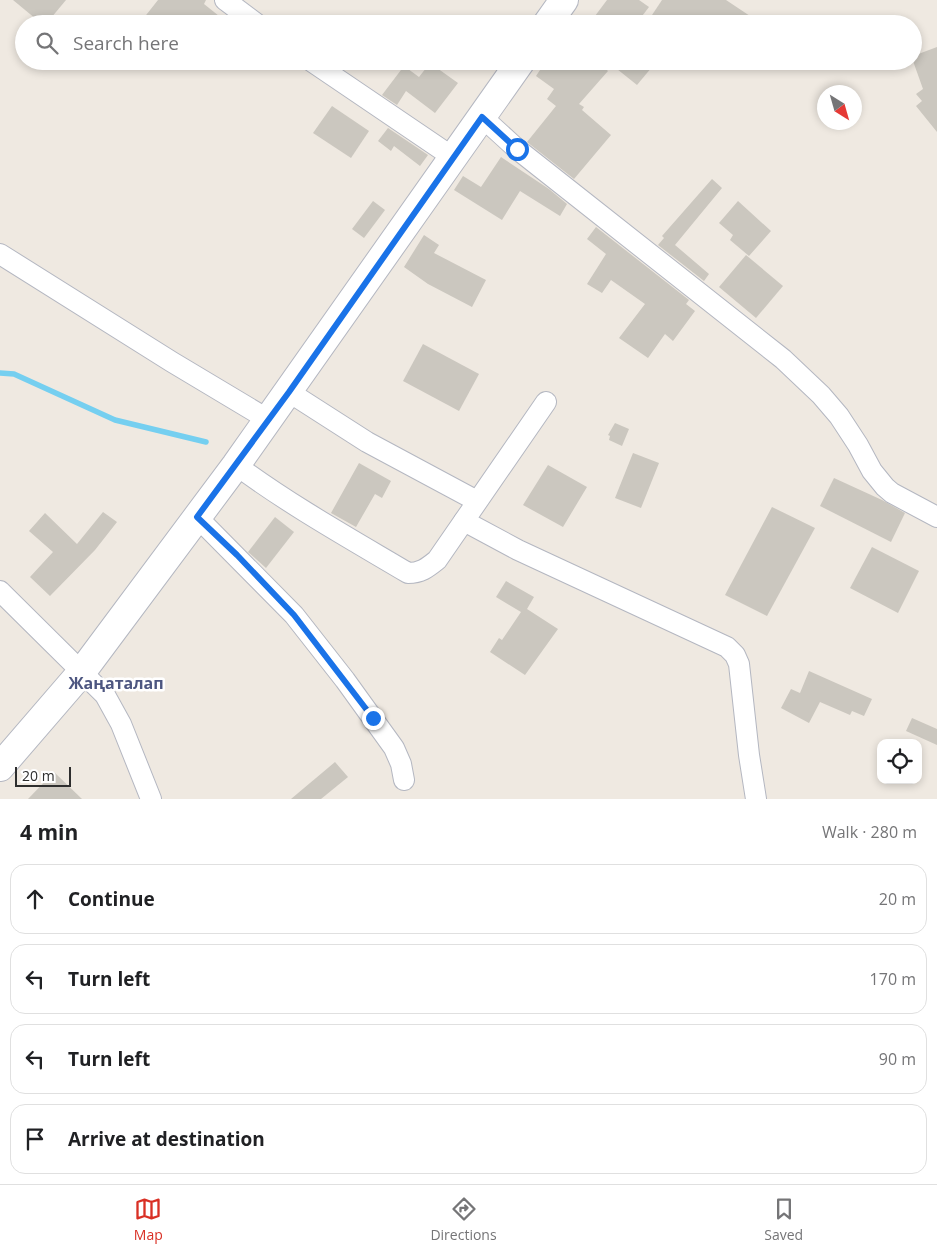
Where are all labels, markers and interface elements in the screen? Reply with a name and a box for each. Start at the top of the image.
search box [15,15,922,70]
icon: search [33,29,61,57]
text: Search here [73,30,179,56]
north arrow [817,85,862,130]
route start [506,138,529,161]
district label: Жаңаталап [68,672,164,694]
route end [362,707,385,730]
map controls [877,739,922,784]
button: locate [877,739,922,784]
scale bar [15,764,71,787]
text: 20 m [22,766,55,785]
text: 4 min [20,818,78,846]
text: Walk · 280 m [822,821,917,843]
icon: ahead [21,885,49,913]
text: Continue [68,886,155,912]
text: 20 m [879,888,916,910]
icon: left [21,965,49,993]
text: Turn left [68,966,150,992]
text: 170 m [870,968,916,990]
icon: left [21,1045,49,1073]
text: Turn left [68,1046,150,1072]
text: 90 m [879,1048,916,1070]
icon: arrive [21,1125,49,1153]
text: Arrive at destination [68,1126,265,1152]
tab: Map [134,1195,163,1244]
tab: Directions [430,1195,497,1244]
tab: Saved [764,1195,803,1244]

